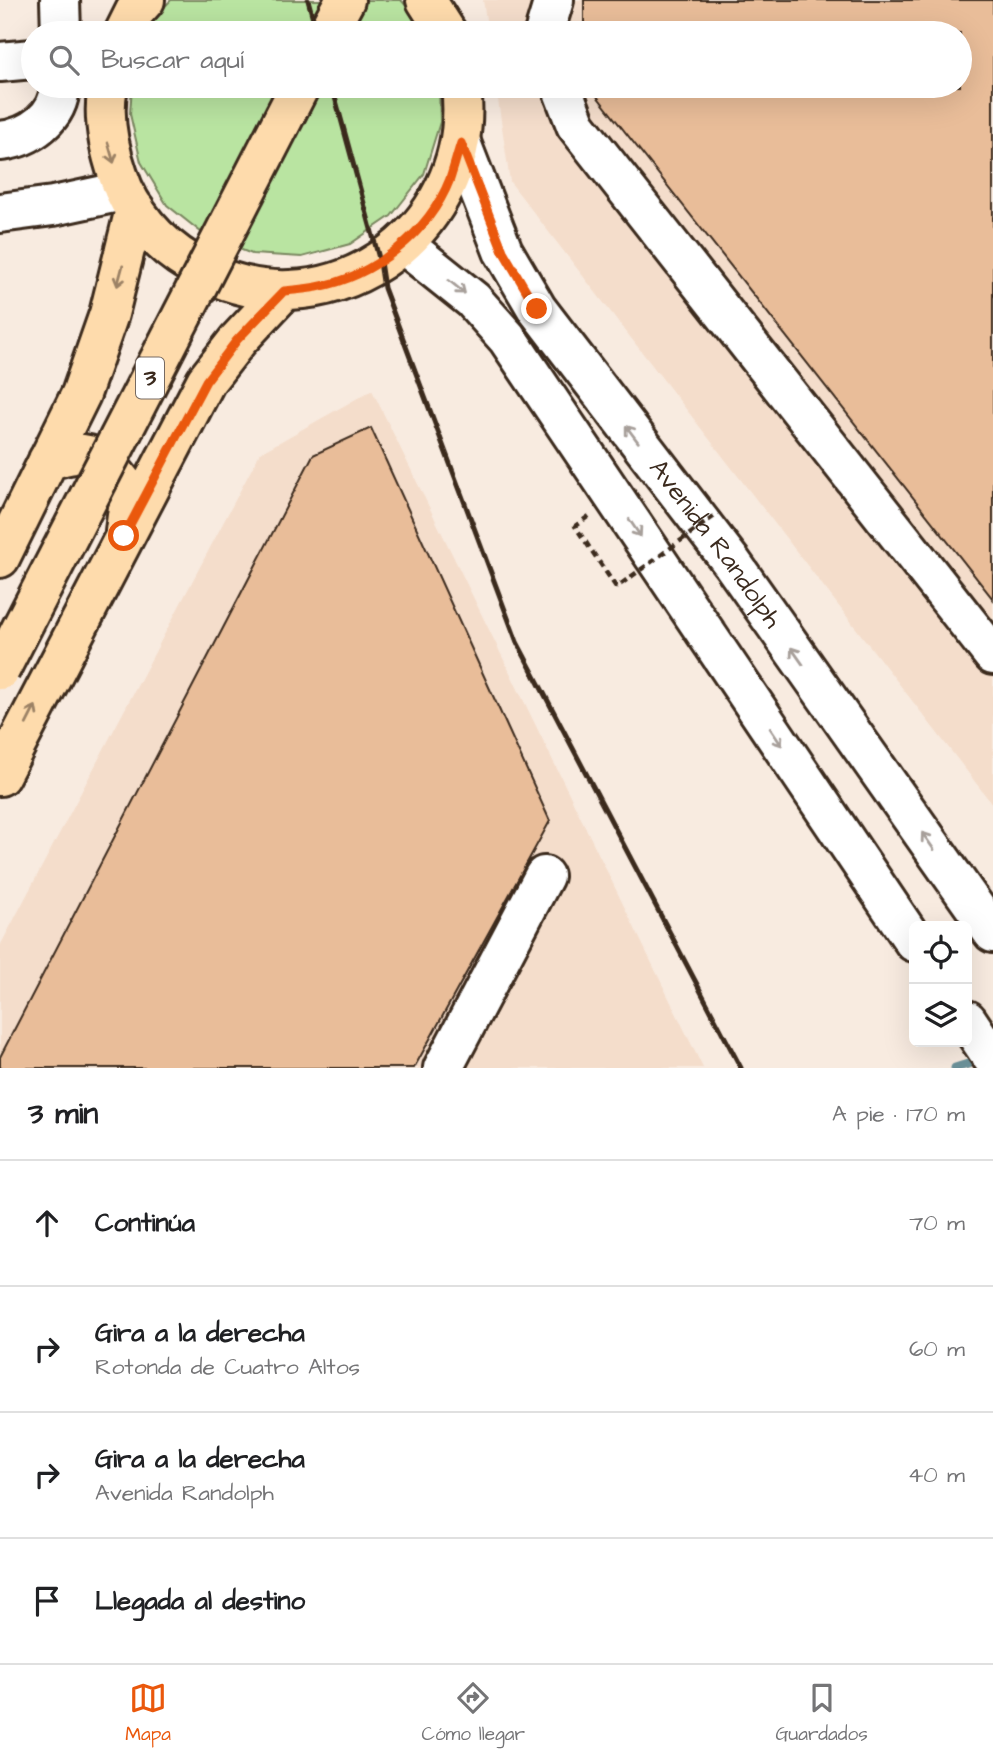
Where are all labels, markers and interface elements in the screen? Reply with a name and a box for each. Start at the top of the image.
search box [21,21,972,98]
icon: search [45,41,83,79]
text: Buscar aquí [101,42,244,78]
one-way arrow [105,141,118,164]
one-way arrow [112,265,125,287]
one-way arrow [447,279,465,294]
route end [521,293,552,324]
road number: 3 [136,358,164,398]
one-way arrow [625,425,640,443]
street label: Avenida Randolph [641,452,791,635]
one-way arrow [628,518,642,537]
route start [108,520,139,551]
one-way arrow [790,647,804,666]
one-way arrow [25,705,39,726]
one-way arrow [769,727,783,746]
one-way arrow [921,832,936,851]
map controls [909,921,972,1047]
button: locate [909,921,972,984]
button: layers [909,984,972,1047]
text: 3 min [28,1093,98,1135]
text: A pie · 170 m [832,1098,965,1130]
icon: ahead [28,1204,66,1242]
text: Continúa [95,1205,195,1241]
text: 70 m [909,1207,965,1239]
text: Gira a la derecha [95,1315,305,1351]
icon: right [28,1330,66,1368]
text: 60 m [909,1333,965,1365]
text: Rotonda de Cuatro Altos [95,1351,360,1383]
text: Gira a la derecha [95,1441,305,1477]
icon: right [28,1456,66,1494]
text: 40 m [908,1459,965,1491]
text: Avenida Randolph [95,1477,274,1509]
icon: arrive [28,1582,66,1620]
text: Llegada al destino [95,1583,305,1619]
tab: Mapa [125,1679,171,1748]
tab: Cómo llegar [421,1679,525,1748]
tab: Guardados [775,1679,868,1748]

